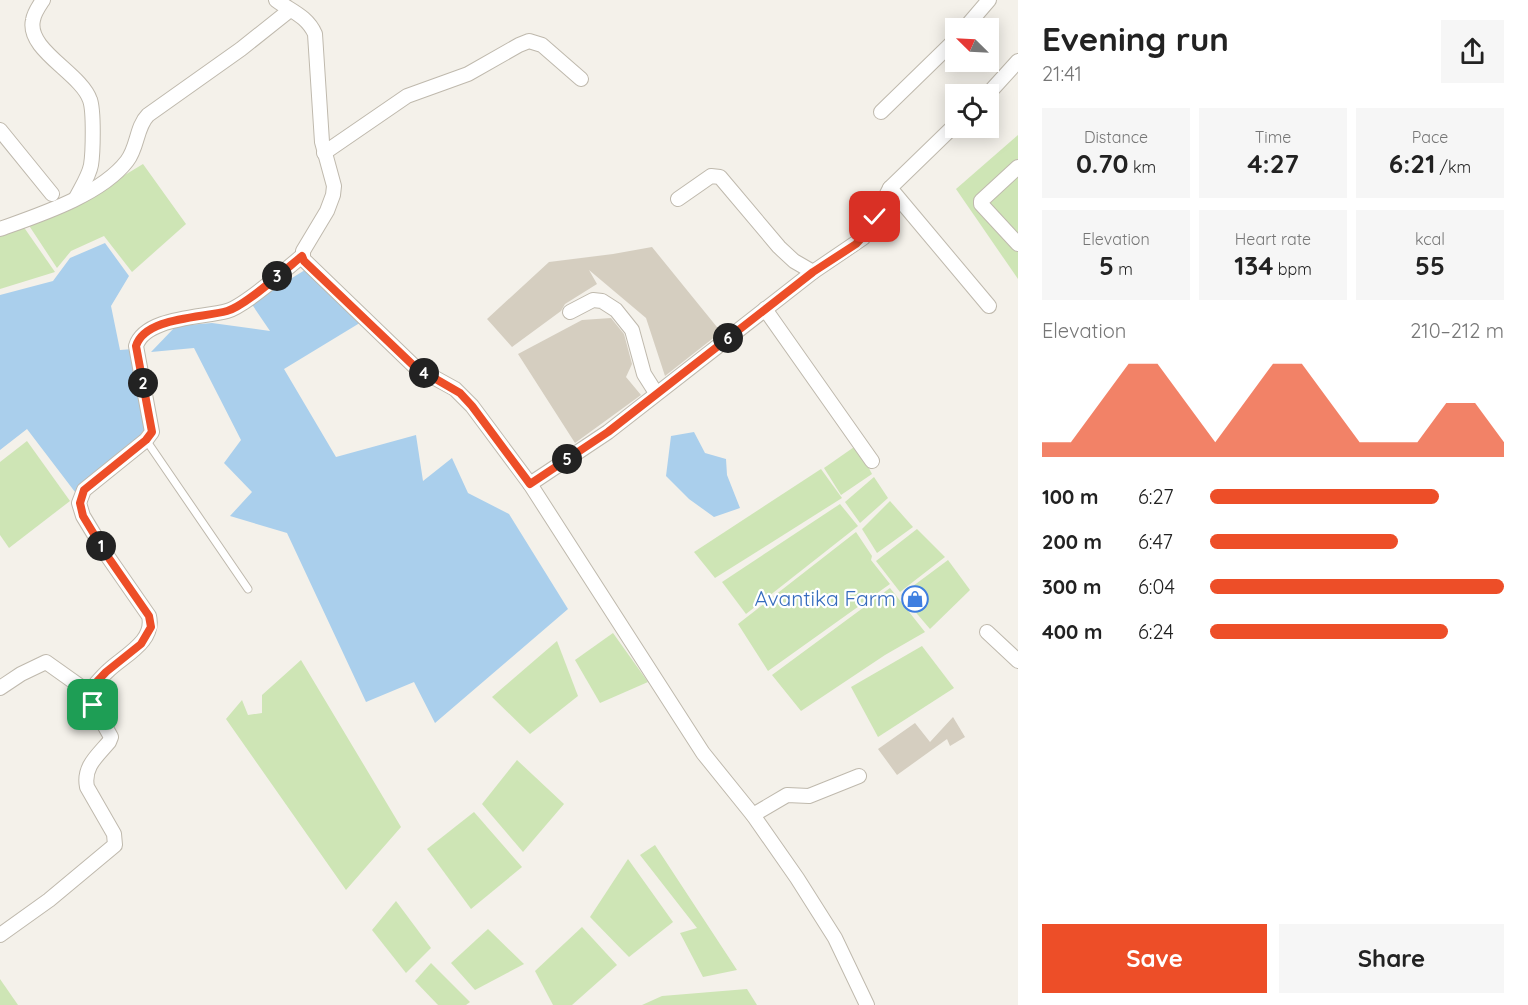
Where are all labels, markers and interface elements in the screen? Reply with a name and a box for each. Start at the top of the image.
north arrow [945,18,999,72]
map controls [945,18,999,138]
text: Evening run [1042,18,1229,59]
button: share [1441,20,1504,83]
text: 21:41 [1042,61,1082,86]
button: locate [945,84,999,138]
text: Distance [1084,127,1148,147]
text: Time [1255,127,1291,147]
text: Pace [1412,127,1448,147]
text: 0.70 [1076,147,1129,180]
text: 4:27 [1247,147,1299,180]
text: 6:21 [1389,147,1435,180]
text: km [1129,157,1156,177]
text: /km [1435,157,1471,177]
pin [849,191,900,242]
icon: check [858,200,891,233]
text: Elevation [1082,229,1150,249]
text: Heart rate [1235,229,1311,249]
text: kcal [1415,229,1445,249]
text: 5 [1099,249,1114,282]
text: 134 [1234,249,1274,282]
text: 55 [1415,249,1445,282]
text: m [1114,259,1133,279]
text: bpm [1274,259,1312,279]
pin: 3 [262,261,292,291]
text: 3 [273,266,281,286]
text: Elevation [1042,318,1126,343]
text: 210–212 m [1410,318,1504,343]
pin: 6 [713,323,743,353]
text: 6 [724,328,732,348]
pin: 4 [409,358,439,388]
text: 4 [419,363,429,383]
pin: 2 [128,368,158,398]
text: 2 [138,373,148,393]
pin: 5 [552,444,582,474]
text: 5 [562,449,572,469]
text: 100 m [1042,484,1098,509]
text: 6:27 [1138,484,1173,509]
text: 200 m [1042,529,1102,554]
text: 6:47 [1138,529,1173,554]
pin: 1 [86,531,116,561]
text: 1 [98,536,104,556]
text: 300 m [1042,574,1101,599]
text: 6:04 [1138,574,1175,599]
shop icon: Avantika Farm [900,584,930,614]
place label: Avantika Farm [754,585,896,611]
text: 400 m [1042,619,1102,644]
text: 6:24 [1138,619,1174,644]
pin [67,679,118,730]
icon: arrive [76,688,109,721]
button: Save [1042,924,1267,993]
button: Share [1279,924,1504,993]

